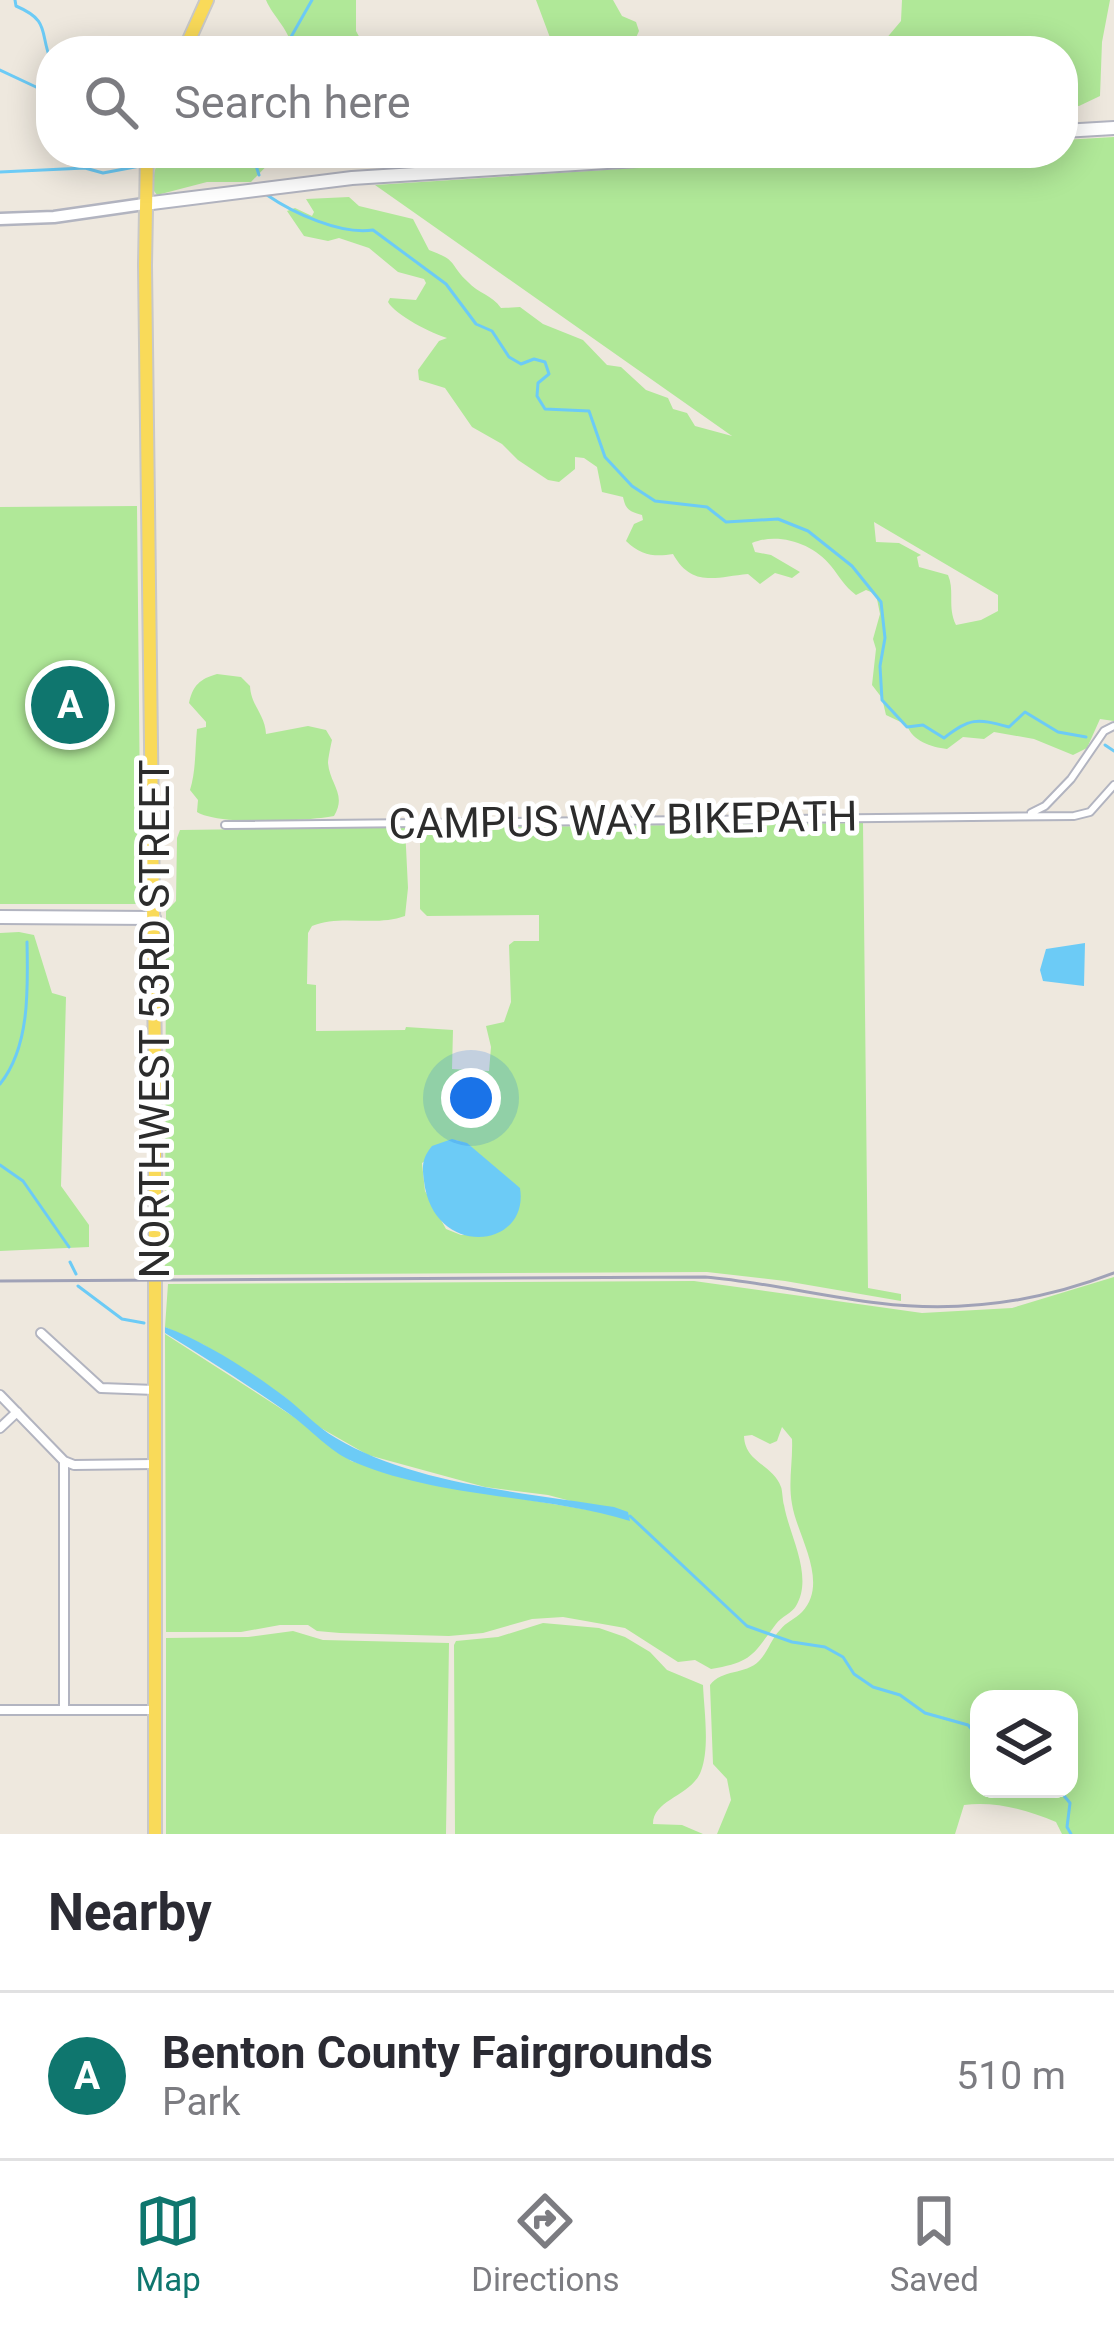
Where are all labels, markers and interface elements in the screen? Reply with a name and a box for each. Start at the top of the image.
search box [36,36,1078,168]
icon: search [78,69,144,135]
text: Search here [174,76,411,129]
pin: A [31,660,109,750]
street label: NORTHWEST 53RD STREET [130,759,179,1279]
street label: CAMPUS WAY BIKEPATH [388,791,858,849]
your location [441,1068,501,1128]
map controls [970,1690,1078,1798]
button: layers [970,1690,1078,1798]
text: Nearby [48,1883,212,1942]
text: Benton County Fairgrounds [162,2026,713,2079]
text: A [74,2053,100,2099]
text: 510 m [956,2053,1066,2099]
text: Park [162,2079,241,2125]
tab: Map [135,2188,201,2299]
tab: Directions [471,2188,620,2299]
tab: Saved [890,2188,979,2299]

